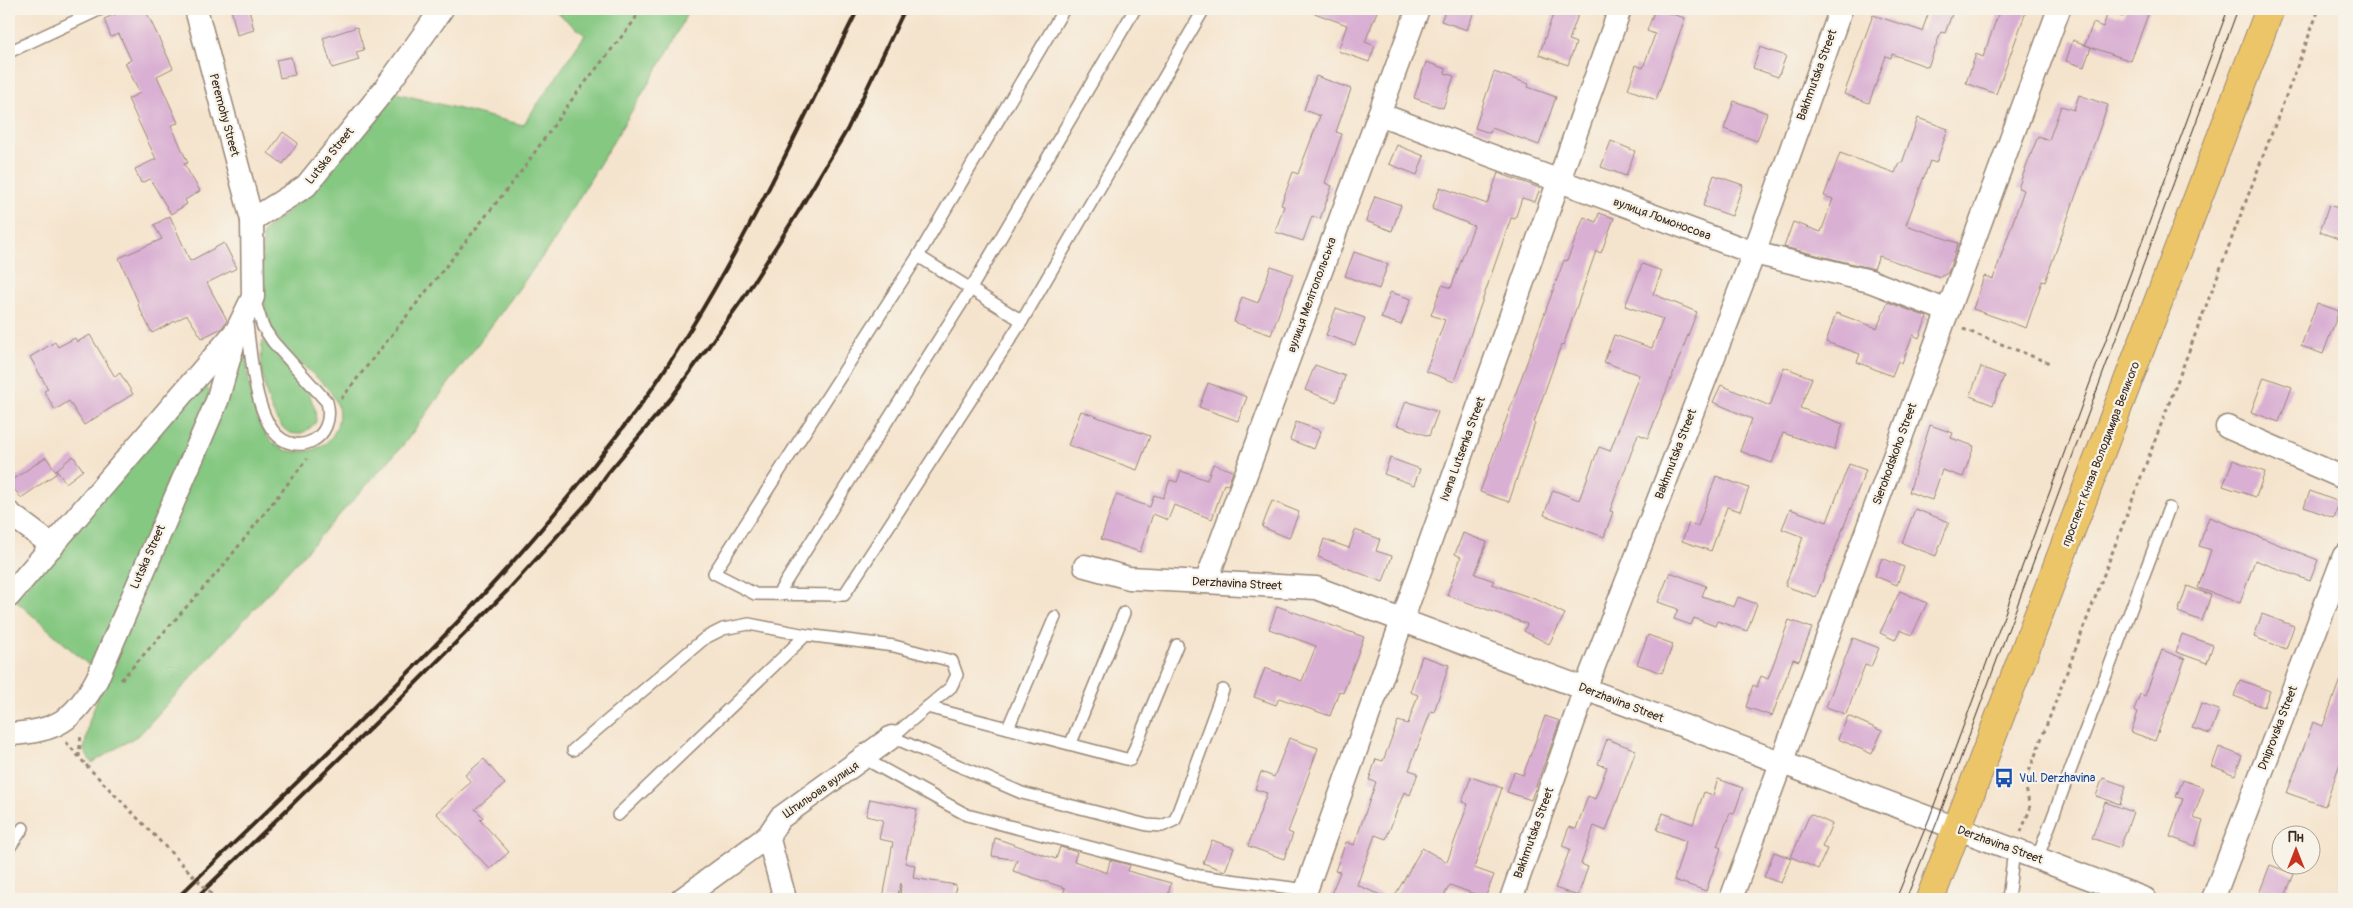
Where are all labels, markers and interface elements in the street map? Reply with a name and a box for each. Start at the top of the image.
street label: Bakhmutska Street [1794,27,1840,123]
street label: Peremohy Street [206,72,242,158]
street label: Lutska Street [303,124,358,187]
street label: вулиця Ломоносова [1611,194,1713,244]
street label: вулиця Мелітопольська [1284,235,1340,355]
street label: проспект Князя Володимира Великого [2059,359,2143,549]
street label: Ivana Lutsenka Street [1437,395,1489,503]
street label: Sierohodskoho Street [1870,401,1920,507]
street label: Bakhmutska Street [1652,407,1700,501]
street label: Lutska Street [127,522,169,591]
street label: Derzhavina Street [1192,574,1283,594]
street label: Derzhavina Street [1576,680,1666,726]
street label: Dniprovska Street [2255,684,2301,772]
street label: Штильова вулиця [780,758,862,822]
bus stop icon: Vul. Derzhavina [1993,767,2015,789]
place label: Vul. Derzhavina [2019,771,2096,786]
street label: Bakhmutska Street [1511,785,1557,881]
street label: Derzhavina Street [1955,823,2045,868]
north arrow [2270,826,2320,876]
text: Пн [2288,829,2304,846]

